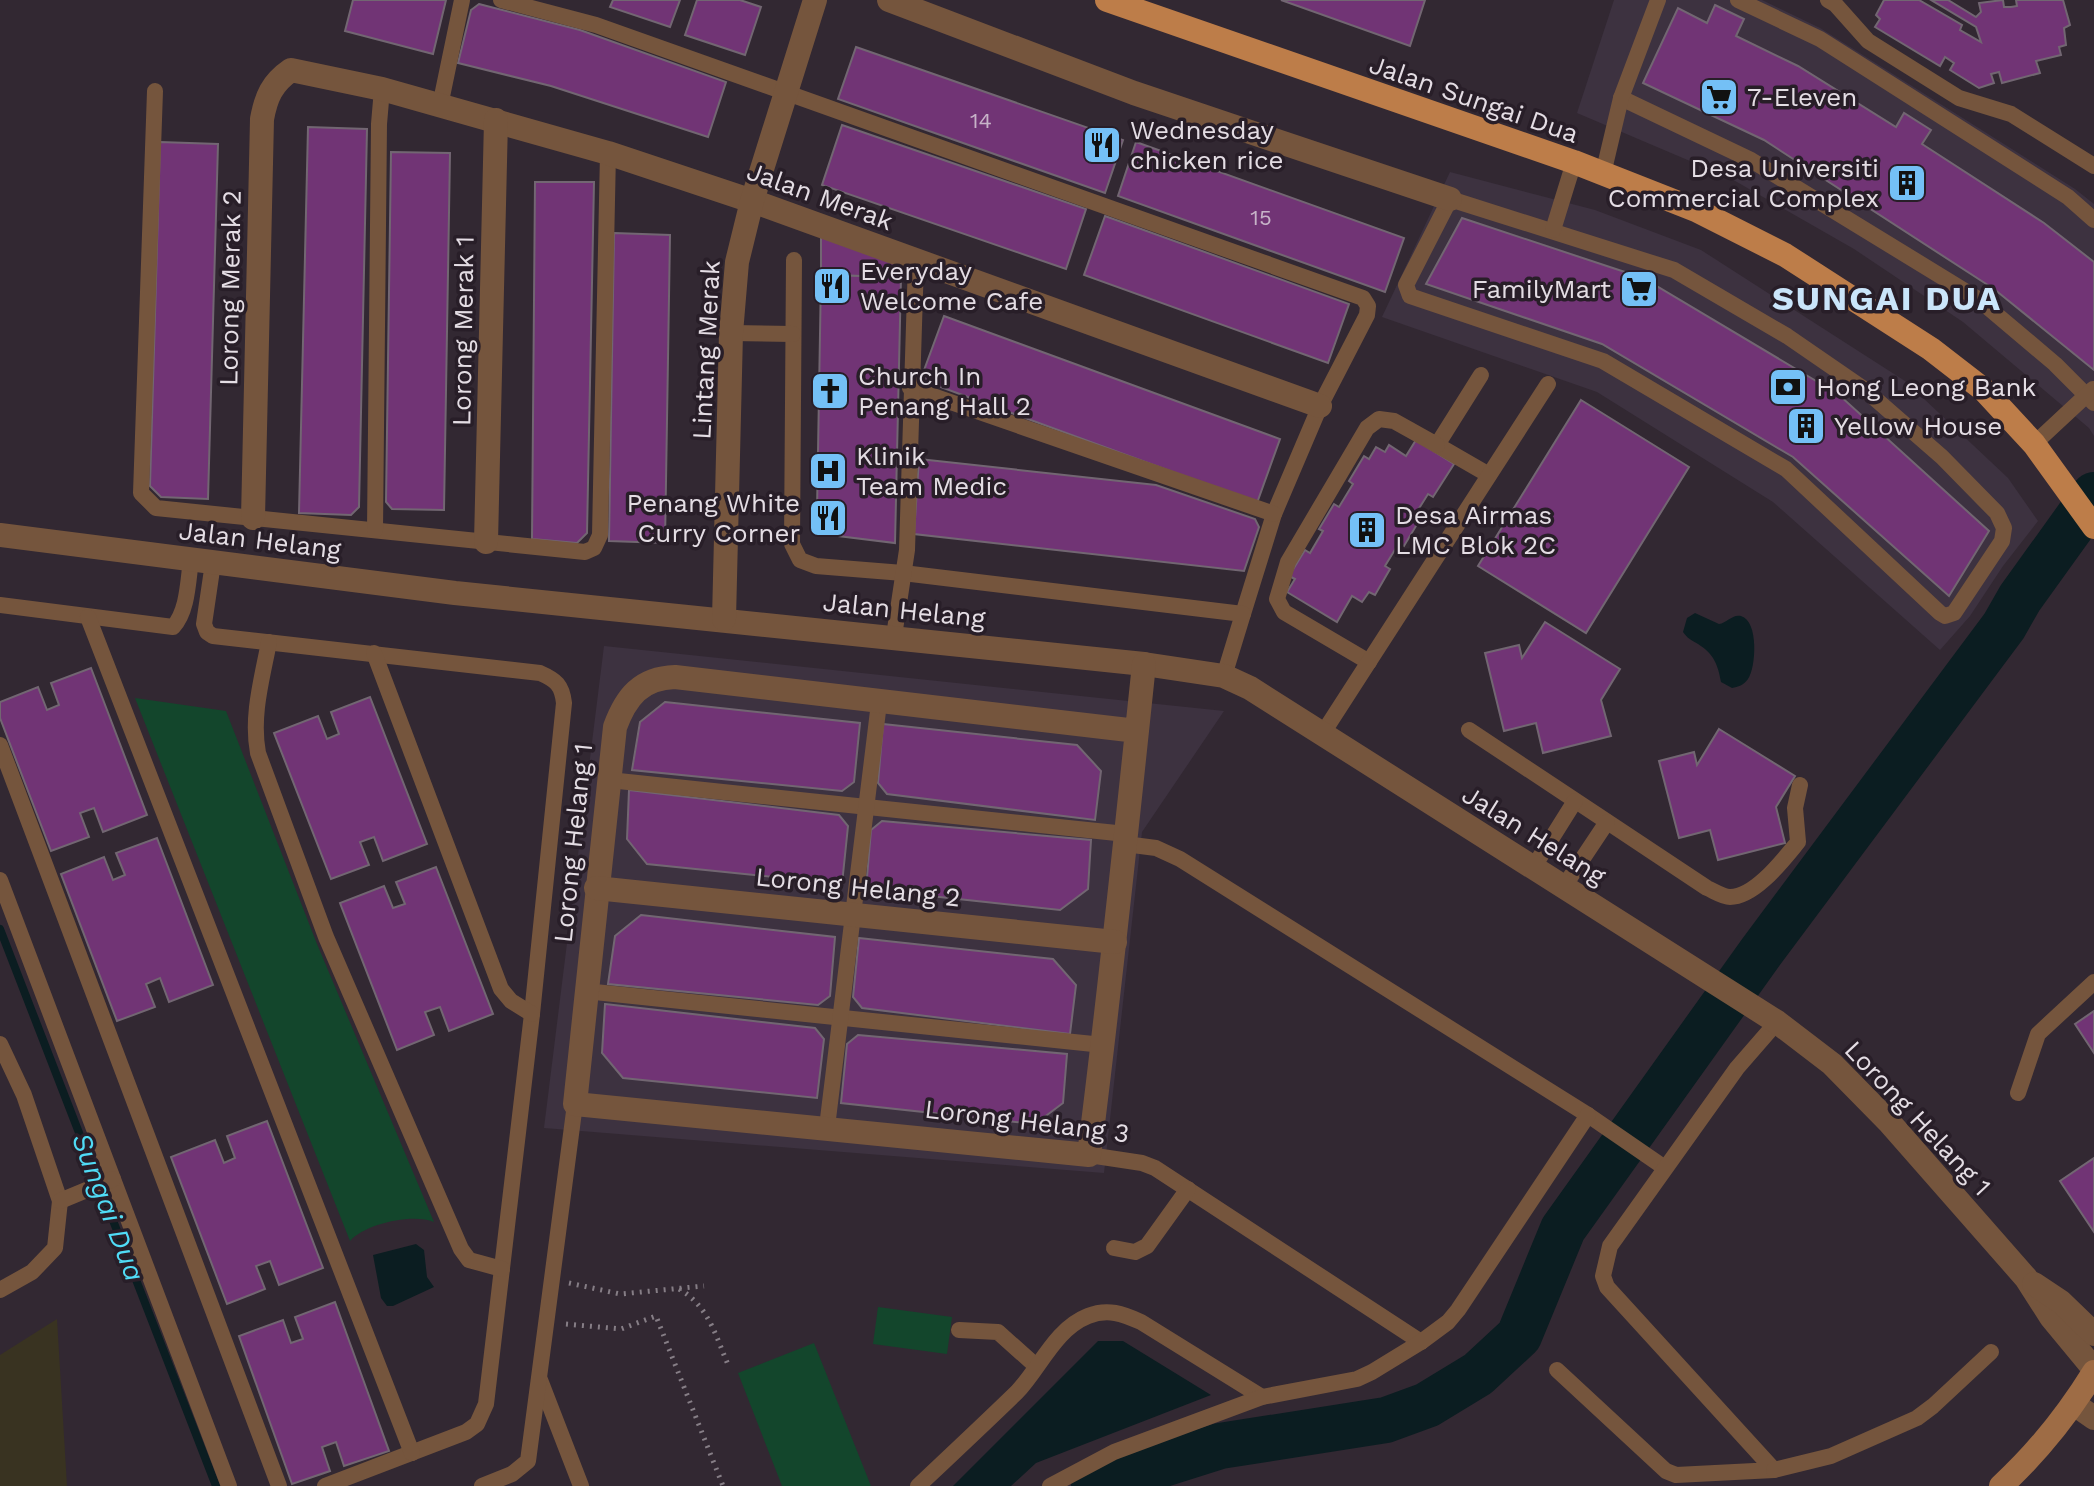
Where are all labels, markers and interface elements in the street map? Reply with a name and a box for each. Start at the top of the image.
street label: Jalan Sungai Dua [1366,49,1583,149]
supermarket icon: 7-Eleven [1698,76,1740,118]
place label: 7-Eleven [1747,82,1857,112]
house number: 14 [970,108,992,133]
place label: Wednesday chicken rice [1130,115,1283,175]
restaurant icon: Wednesday chicken rice [1081,124,1123,166]
place label: Desa Universiti Commercial Complex [1608,153,1879,213]
street label: Jalan Merak [743,156,897,236]
building icon: Desa Universiti Commercial Complex [1886,162,1928,204]
street label: Lorong Merak 2 [213,190,247,386]
house number: 15 [1250,205,1272,230]
street label: Lorong Merak 1 [446,236,480,426]
place label: Everyday Welcome Cafe [860,256,1043,316]
street label: Lintang Merak [686,259,726,440]
restaurant icon: Everyday Welcome Cafe [811,265,853,307]
supermarket icon: FamilyMart [1618,268,1660,310]
place label: FamilyMart [1472,274,1611,304]
district label: SUNGAI DUA [1772,278,2002,318]
place label: Church In Penang Hall 2 [858,361,1031,421]
bank icon: Hong Leong Bank [1767,366,1809,408]
church icon: Church In Penang Hall 2 [809,370,851,412]
place label: Hong Leong Bank [1816,372,2037,402]
building icon: Yellow House [1785,405,1827,447]
place label: Yellow House [1834,411,2002,441]
place label: Klinik Team Medic [856,441,1007,501]
hospital icon: Klinik Team Medic [807,450,849,492]
place label: Penang White Curry Corner [627,488,800,548]
restaurant icon: Penang White Curry Corner [807,497,849,539]
place label: Desa Airmas LMC Blok 2C [1395,500,1556,560]
building icon: Desa Airmas LMC Blok 2C [1346,509,1388,551]
street label: Jalan Helang [177,515,343,565]
street label: Jalan Helang [821,587,987,633]
street label: Lorong Helang 1 [548,742,598,944]
street label: Jalan Helang [1457,779,1611,891]
street label: Lorong Helang 2 [754,861,962,913]
street label: Lorong Helang 1 [1839,1035,1997,1201]
street label: Lorong Helang 3 [923,1094,1131,1148]
water label: Sungai Dua [65,1128,151,1286]

